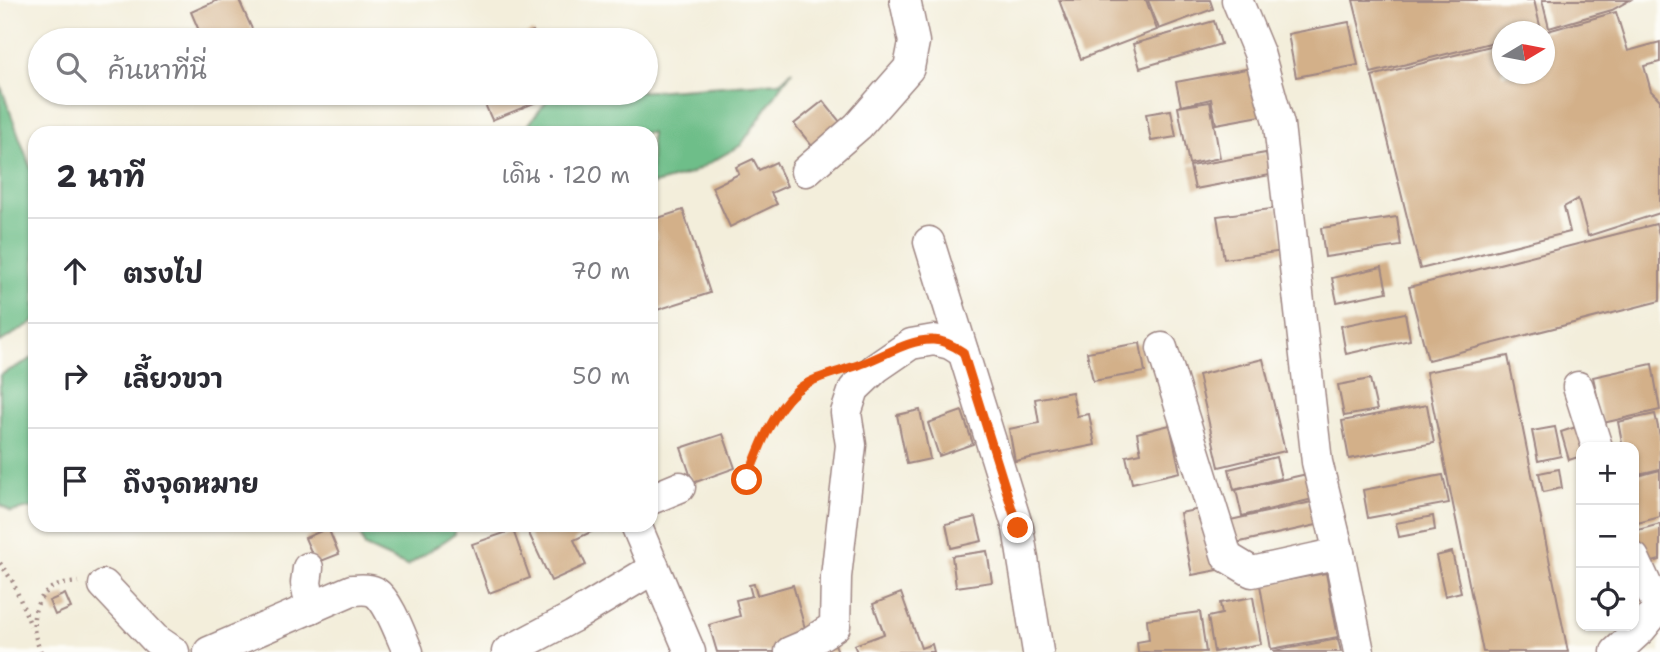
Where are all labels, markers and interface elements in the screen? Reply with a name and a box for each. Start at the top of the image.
north arrow [1492,21,1555,84]
search box [28,28,658,105]
icon: search [52,48,90,86]
text: ค้นหาที่นี่ [108,52,207,87]
text: 2 นาที [56,156,145,197]
text: เดิน · 120 m [502,160,630,190]
icon: ahead [56,252,94,290]
text: ตรงไป [123,256,203,291]
text: 70 m [571,256,630,286]
icon: right [56,357,94,395]
text: เลี้ยวขวา [123,361,223,396]
text: 50 m [572,361,630,391]
map controls [1576,442,1639,631]
button: + [1576,442,1639,505]
icon: arrive [56,462,94,500]
route start [731,464,762,495]
text: ถึงจุดหมาย [123,466,259,501]
button: − [1576,505,1639,568]
route end [1002,512,1033,543]
button: locate [1576,568,1639,631]

